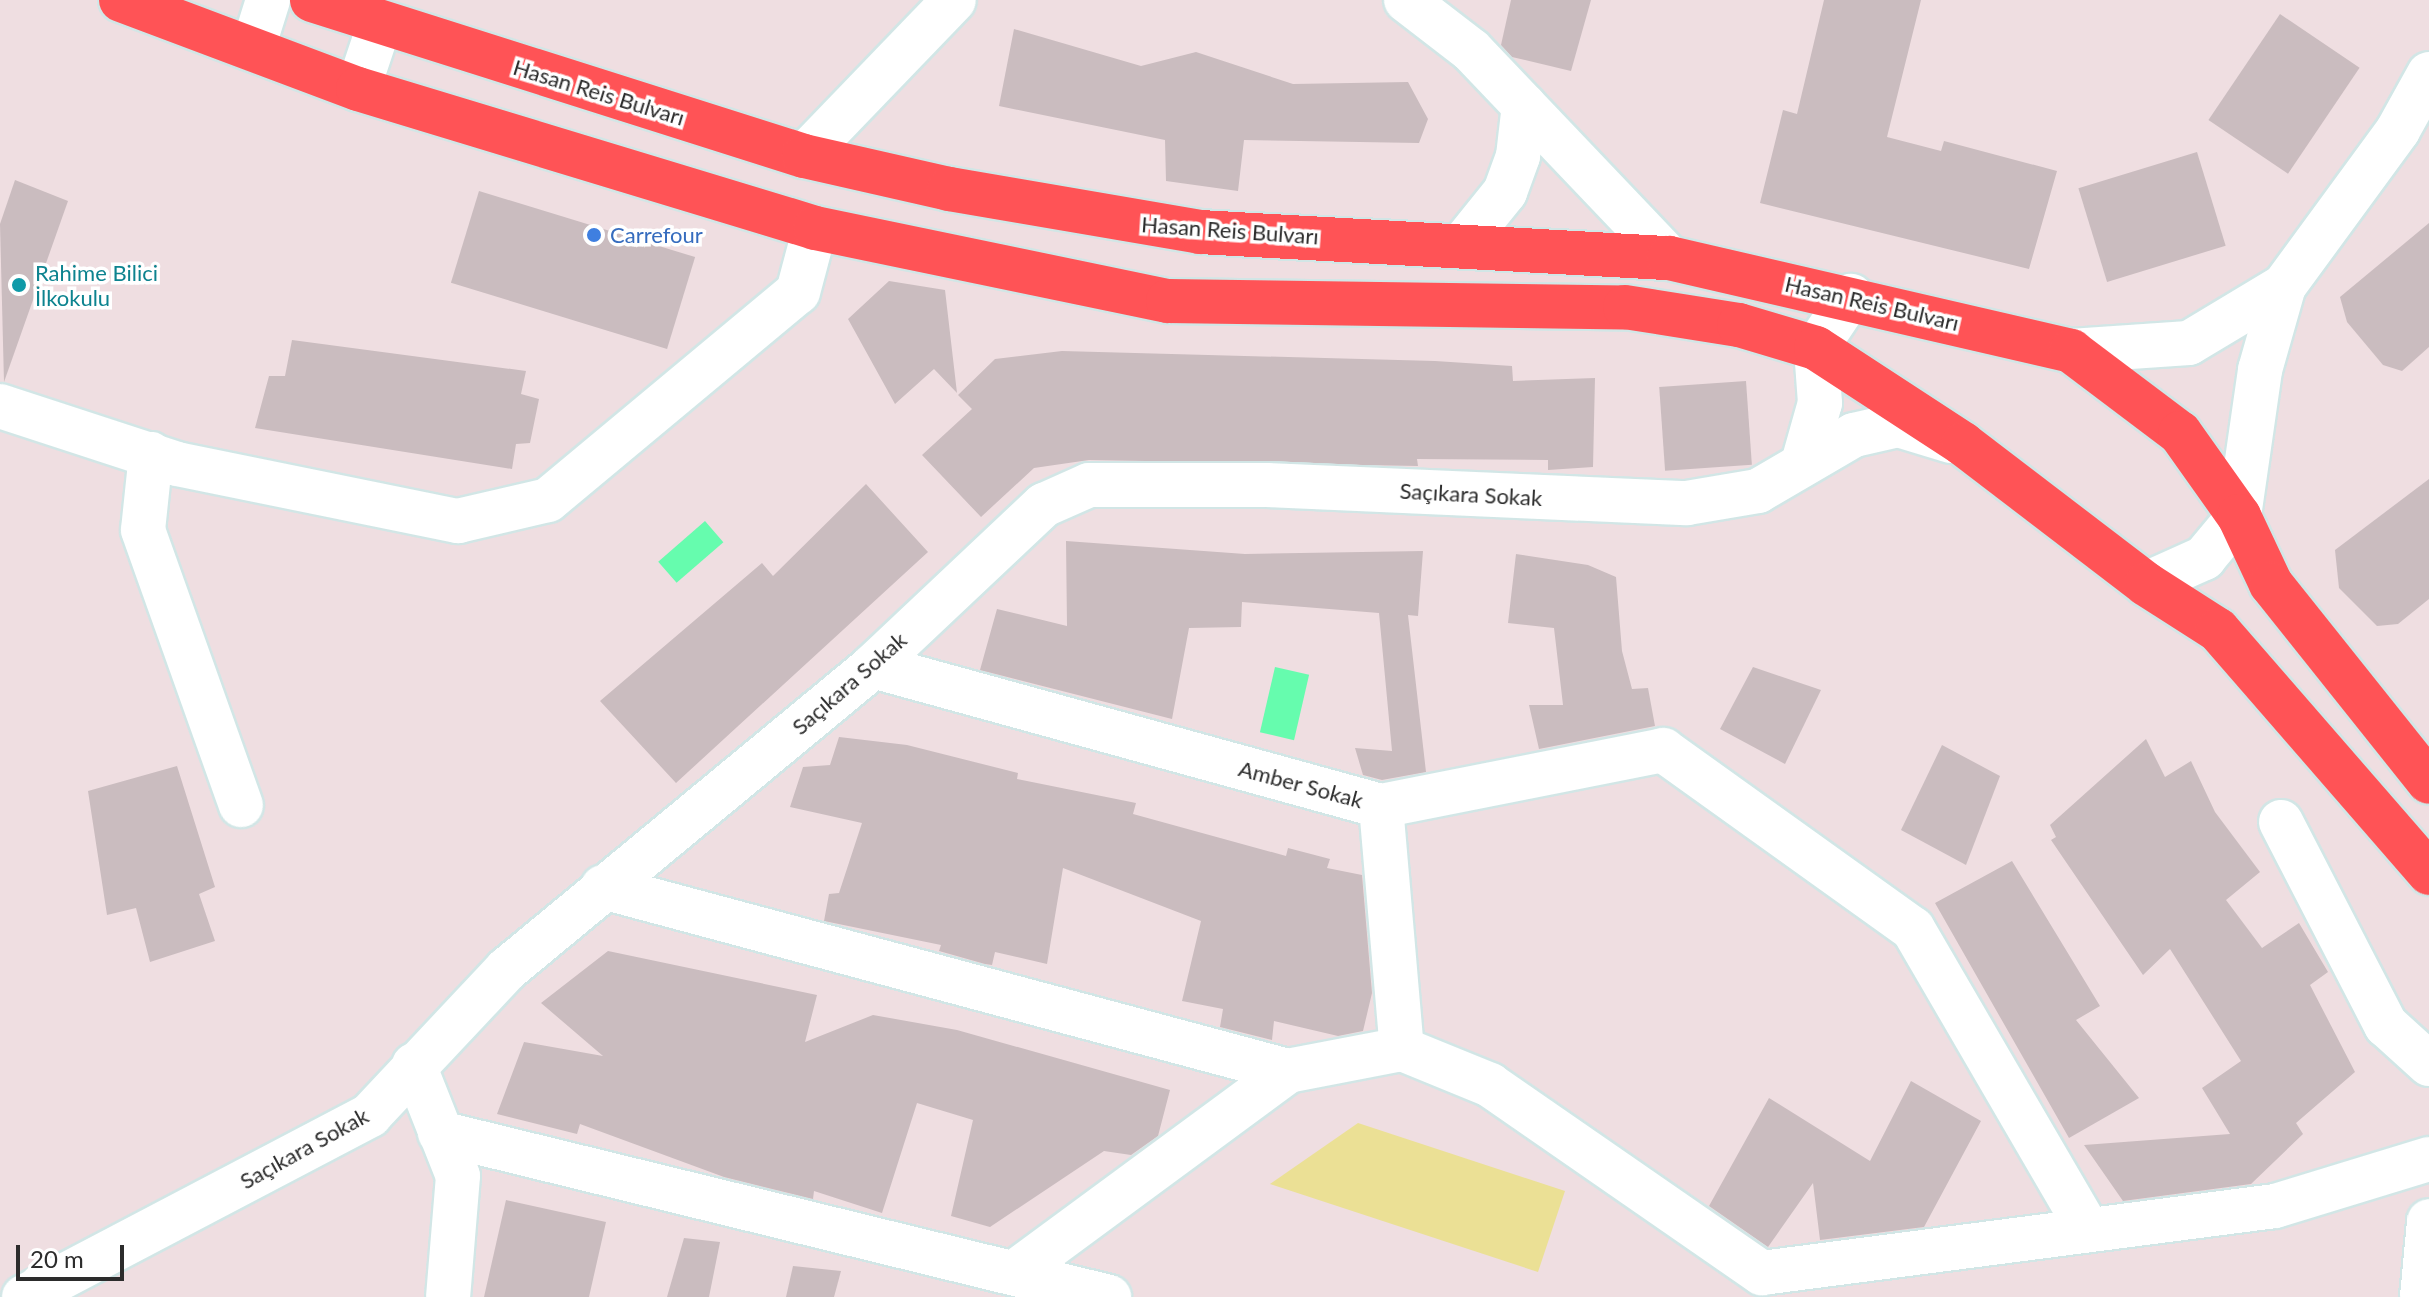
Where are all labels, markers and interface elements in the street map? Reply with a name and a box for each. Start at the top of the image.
street label: Hasan Reis Bulvarı [510,53,688,131]
street label: Hasan Reis Bulvarı [1140,211,1320,249]
place label: Carrefour [610,222,703,248]
marker: Carrefour [585,226,603,244]
place label: Rahime Bilici İlkokulu [35,259,158,310]
street label: Hasan Reis Bulvarı [1782,270,1962,336]
marker: Rahime Bilici İlkokulu [10,276,28,294]
street label: Saçıkara Sokak [1399,477,1543,511]
street label: Saçıkara Sokak [787,626,911,740]
street label: Amber Sokak [1236,755,1366,813]
street label: Saçıkara Sokak [235,1102,373,1194]
scale bar [20,1229,128,1279]
text: 20 m [30,1244,84,1273]

